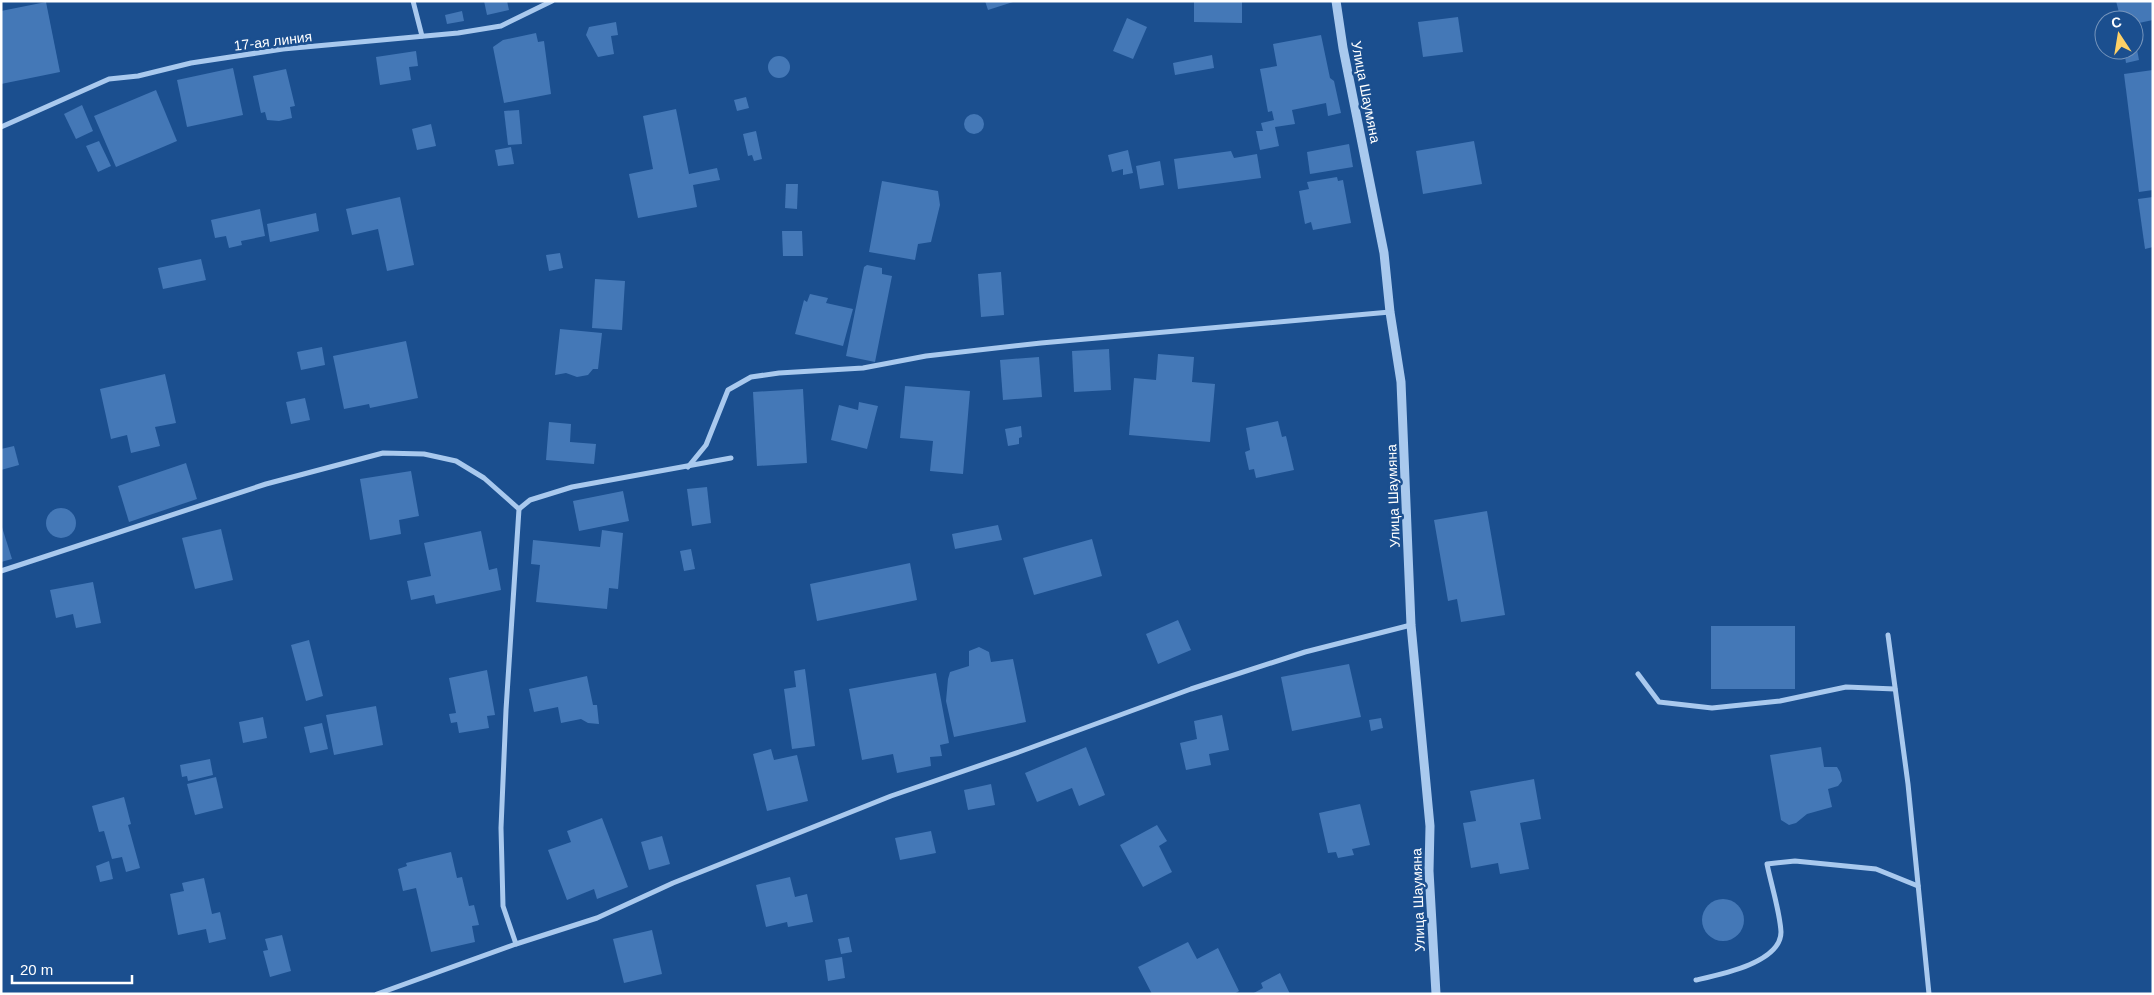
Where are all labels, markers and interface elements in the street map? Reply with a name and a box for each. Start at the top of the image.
north arrow [2094,10,2144,60]
text: С [2110,13,2123,31]
street label: 17-ая линия [233,28,313,54]
street label: Улица Шаумяна [1348,40,1384,145]
street label: Улица Шаумяна [1383,444,1403,548]
street label: Улица Шаумяна [1408,848,1428,952]
scale bar [12,952,132,984]
text: 20 m [20,961,53,978]

